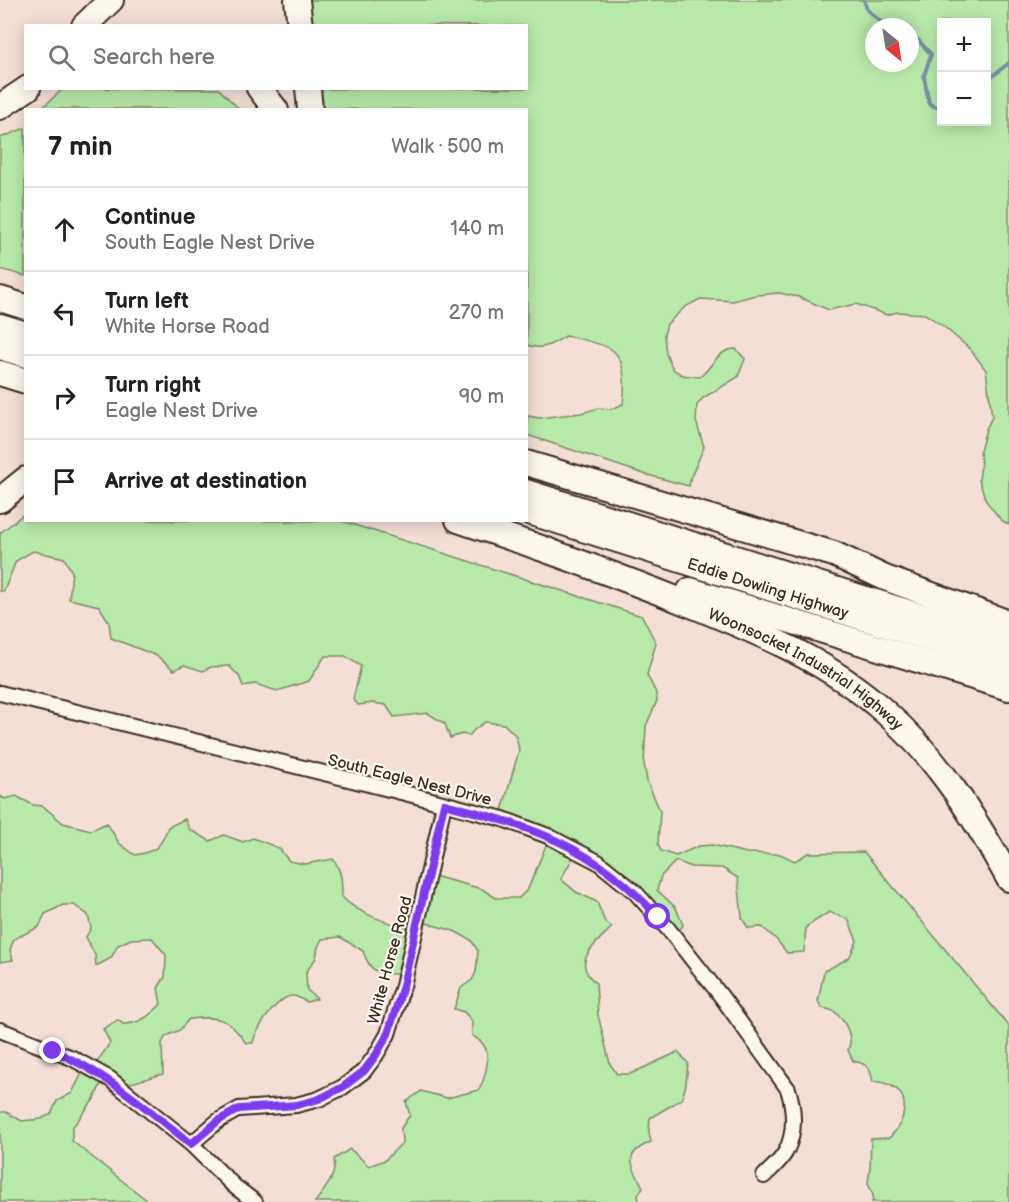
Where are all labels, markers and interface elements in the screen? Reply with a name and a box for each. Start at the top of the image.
north arrow [865,18,919,72]
map controls [937,18,991,126]
button: + [937,18,991,72]
search box [24,24,528,90]
icon: search [45,41,78,74]
text: Search here [93,44,215,71]
button: − [937,72,991,126]
text: 7 min [48,132,112,163]
text: Walk · 500 m [391,135,504,159]
text: Continue [105,204,195,231]
icon: ahead [48,213,81,246]
text: 140 m [450,217,504,241]
text: South Eagle Nest Drive [105,231,315,255]
text: Turn left [105,288,189,315]
icon: left [48,297,81,330]
text: 270 m [449,301,504,325]
text: White Horse Road [105,315,270,339]
text: Turn right [105,372,201,399]
icon: right [48,381,81,414]
text: 90 m [459,385,504,409]
text: Eagle Nest Drive [105,399,258,423]
icon: arrive [48,465,81,498]
text: Arrive at destination [105,468,307,495]
street label: Eddie Dowling Highway [685,555,851,624]
street label: Woonsocket Industrial Highway [705,605,907,735]
street label: South Eagle Nest Drive [326,751,494,810]
street label: White Horse Road [364,894,417,1027]
route start [644,903,670,929]
route end [39,1037,65,1063]

